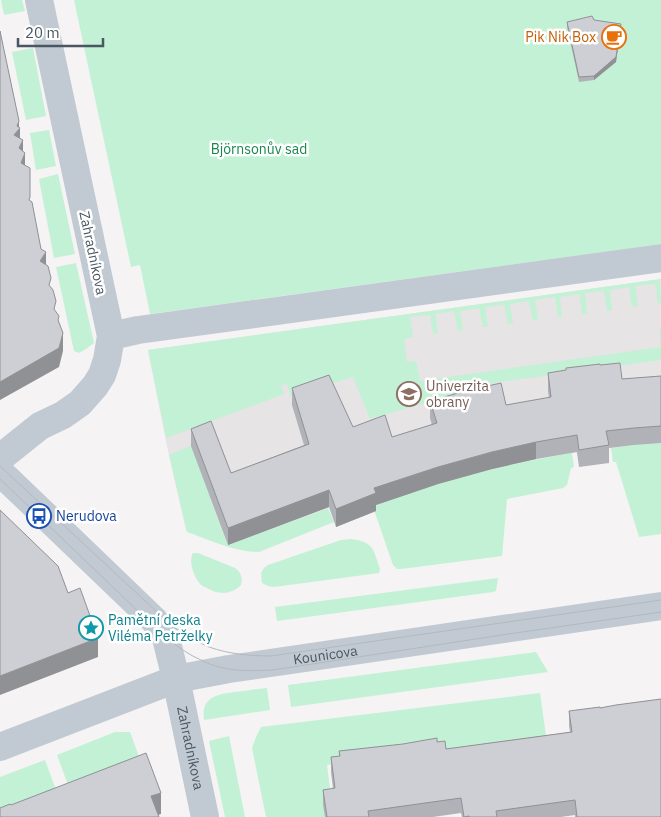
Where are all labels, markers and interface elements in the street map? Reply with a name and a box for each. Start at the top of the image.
scale bar [18,15,102,47]
text: 20 m [25,23,60,42]
cafe icon: Pik Nik Box [601,24,627,50]
place label: Pik Nik Box [525,28,596,46]
park label: Björnsonův sad [211,140,307,158]
street label: Zahradníkova [75,210,111,297]
place label: Univerzita obrany [426,377,489,411]
school or university icon: Univerzita obrany [396,381,422,407]
bus stop icon: Nerudova [26,503,52,529]
place label: Nerudova [56,507,117,525]
place label: Pamětní deska Viléma Petrželky [108,611,213,645]
place icon: Pamětní deska Viléma Petrželky [78,615,104,641]
street label: Kounicova [292,641,359,669]
street label: Zahradníkova [173,705,208,792]

